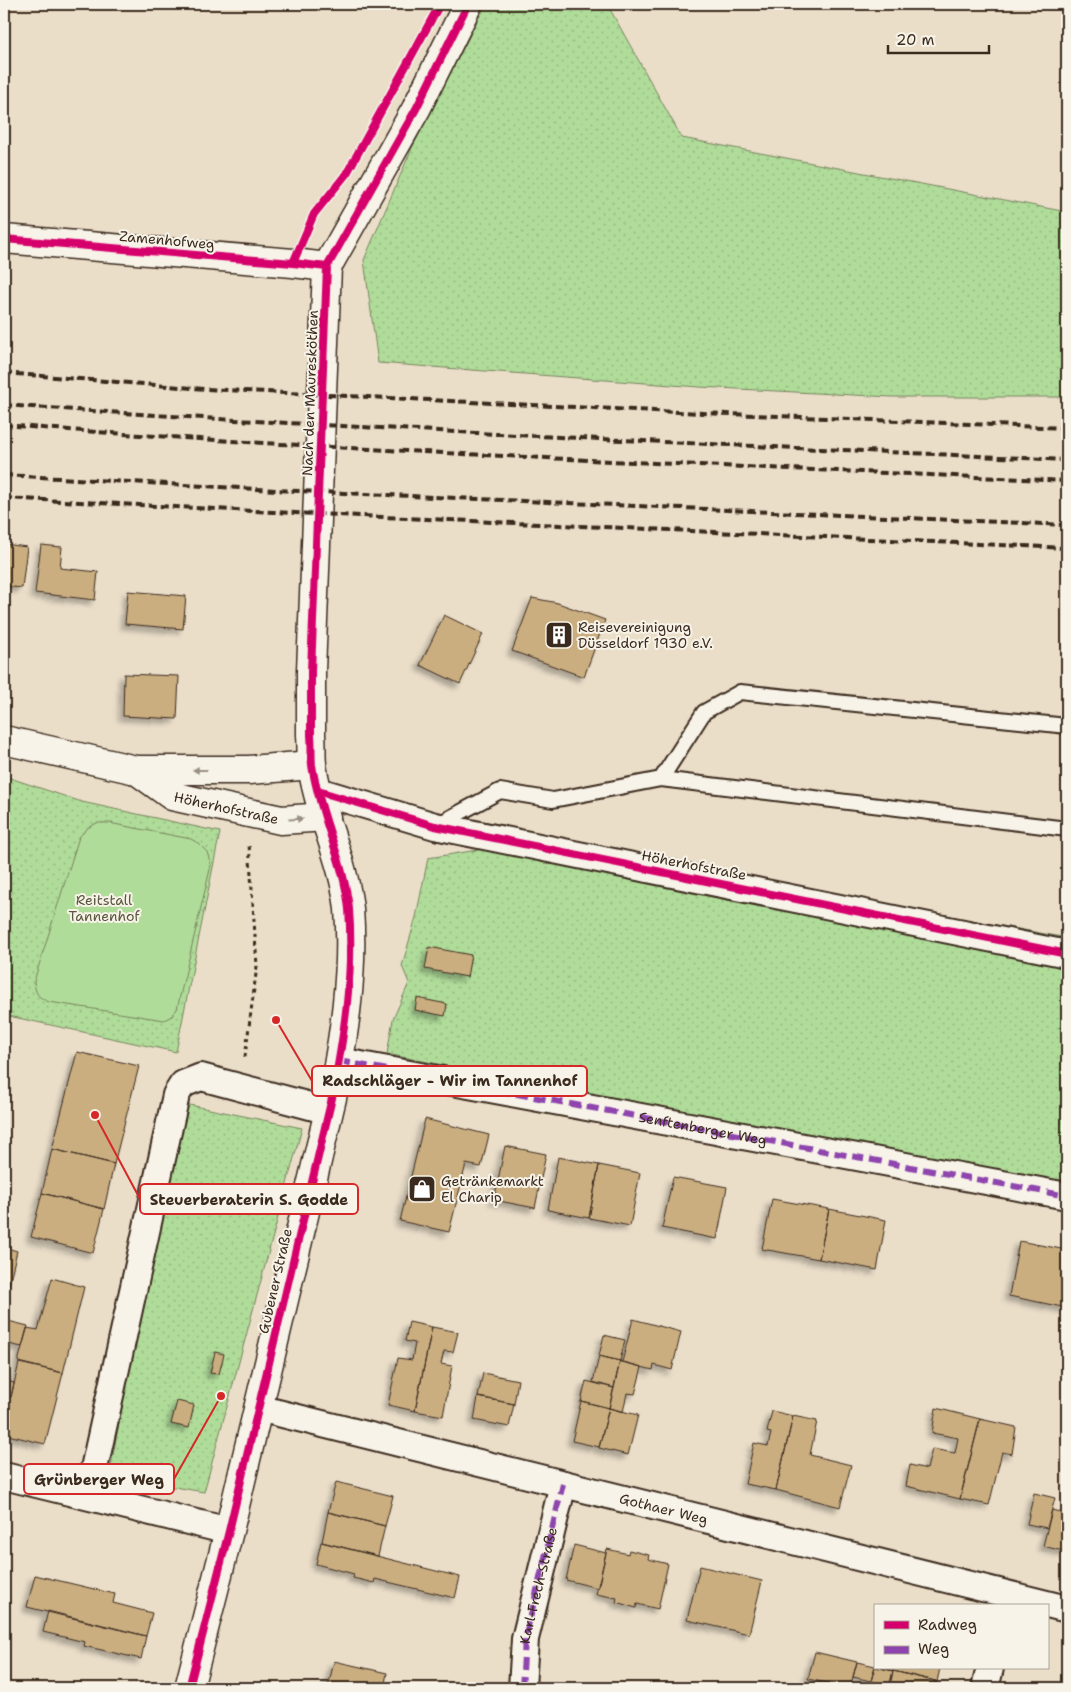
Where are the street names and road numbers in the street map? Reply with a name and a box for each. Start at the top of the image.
street label: Zamenhofweg [119,227,215,253]
street label: Nach den Mauresköthen [298,309,322,476]
street label: Höherhofstraße [172,788,280,828]
street label: Höherhofstraße [640,846,748,884]
street label: Senftenberger Weg [637,1108,768,1149]
street label: Gubener Straße [254,1227,296,1335]
street label: Gothaer Weg [618,1489,710,1528]
street label: Karl-Frech-Straße [516,1525,561,1644]

